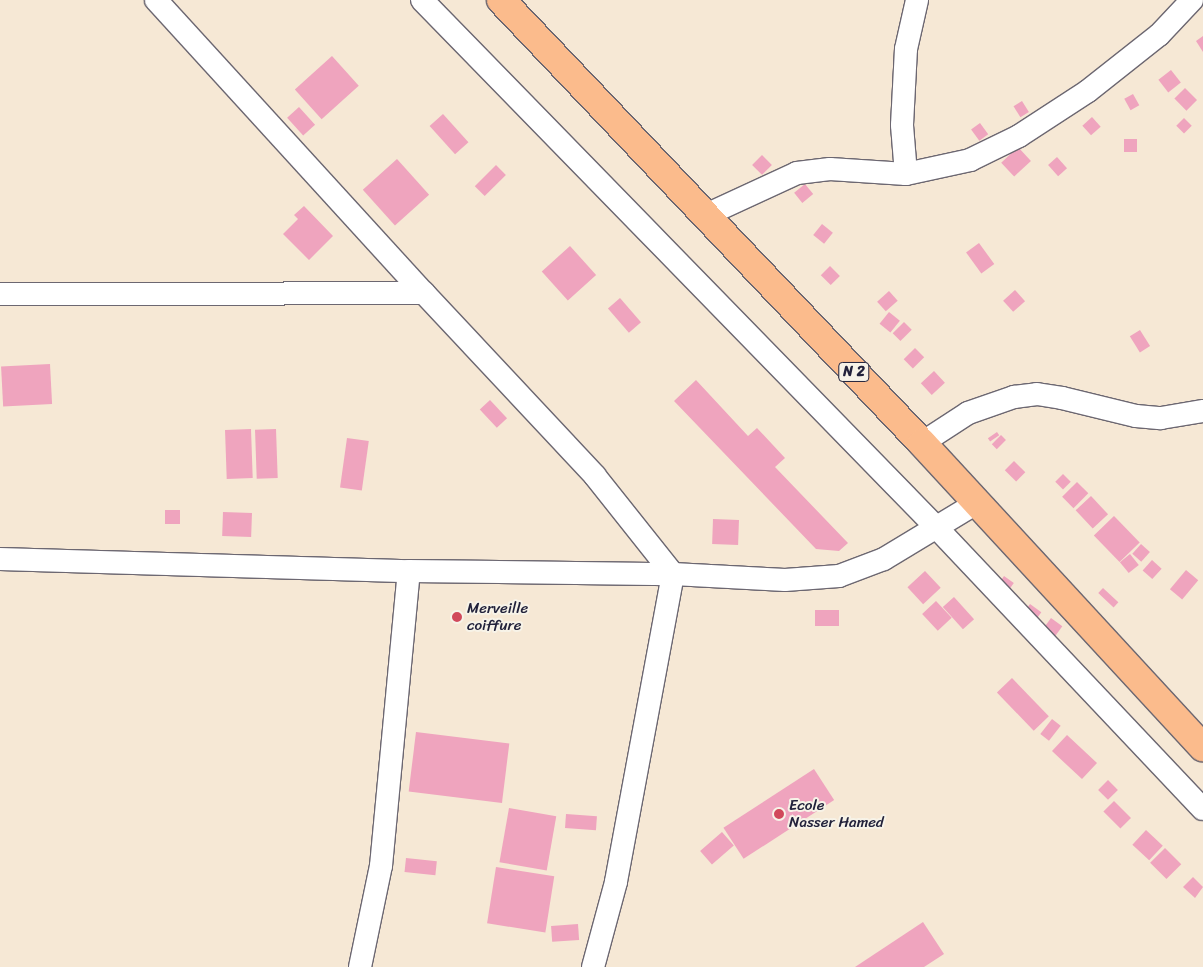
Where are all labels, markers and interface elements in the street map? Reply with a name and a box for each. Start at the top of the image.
road number: N 2 [838,361,870,384]
place label: Merveille coiffure [467,599,528,634]
marker: Merveille coiffure [451,611,463,623]
place label: Ecole Nasser Hamed [789,796,884,831]
marker: Ecole Nasser Hamed [773,808,785,820]

